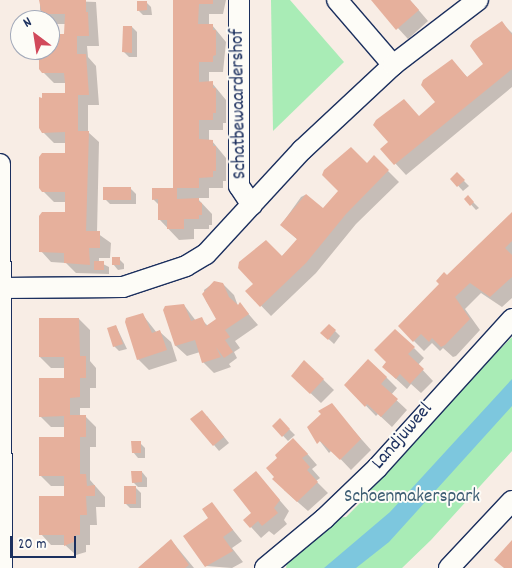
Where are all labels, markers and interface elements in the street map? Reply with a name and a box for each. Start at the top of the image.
north arrow [10,10,60,60]
text: N [20,13,36,33]
street label: Schatbewaardershof [227,29,253,179]
street label: Landjuweel [368,399,438,475]
park label: Schoenmakerspark [344,487,480,509]
scale bar [12,526,79,558]
text: 20 m [18,534,46,556]

